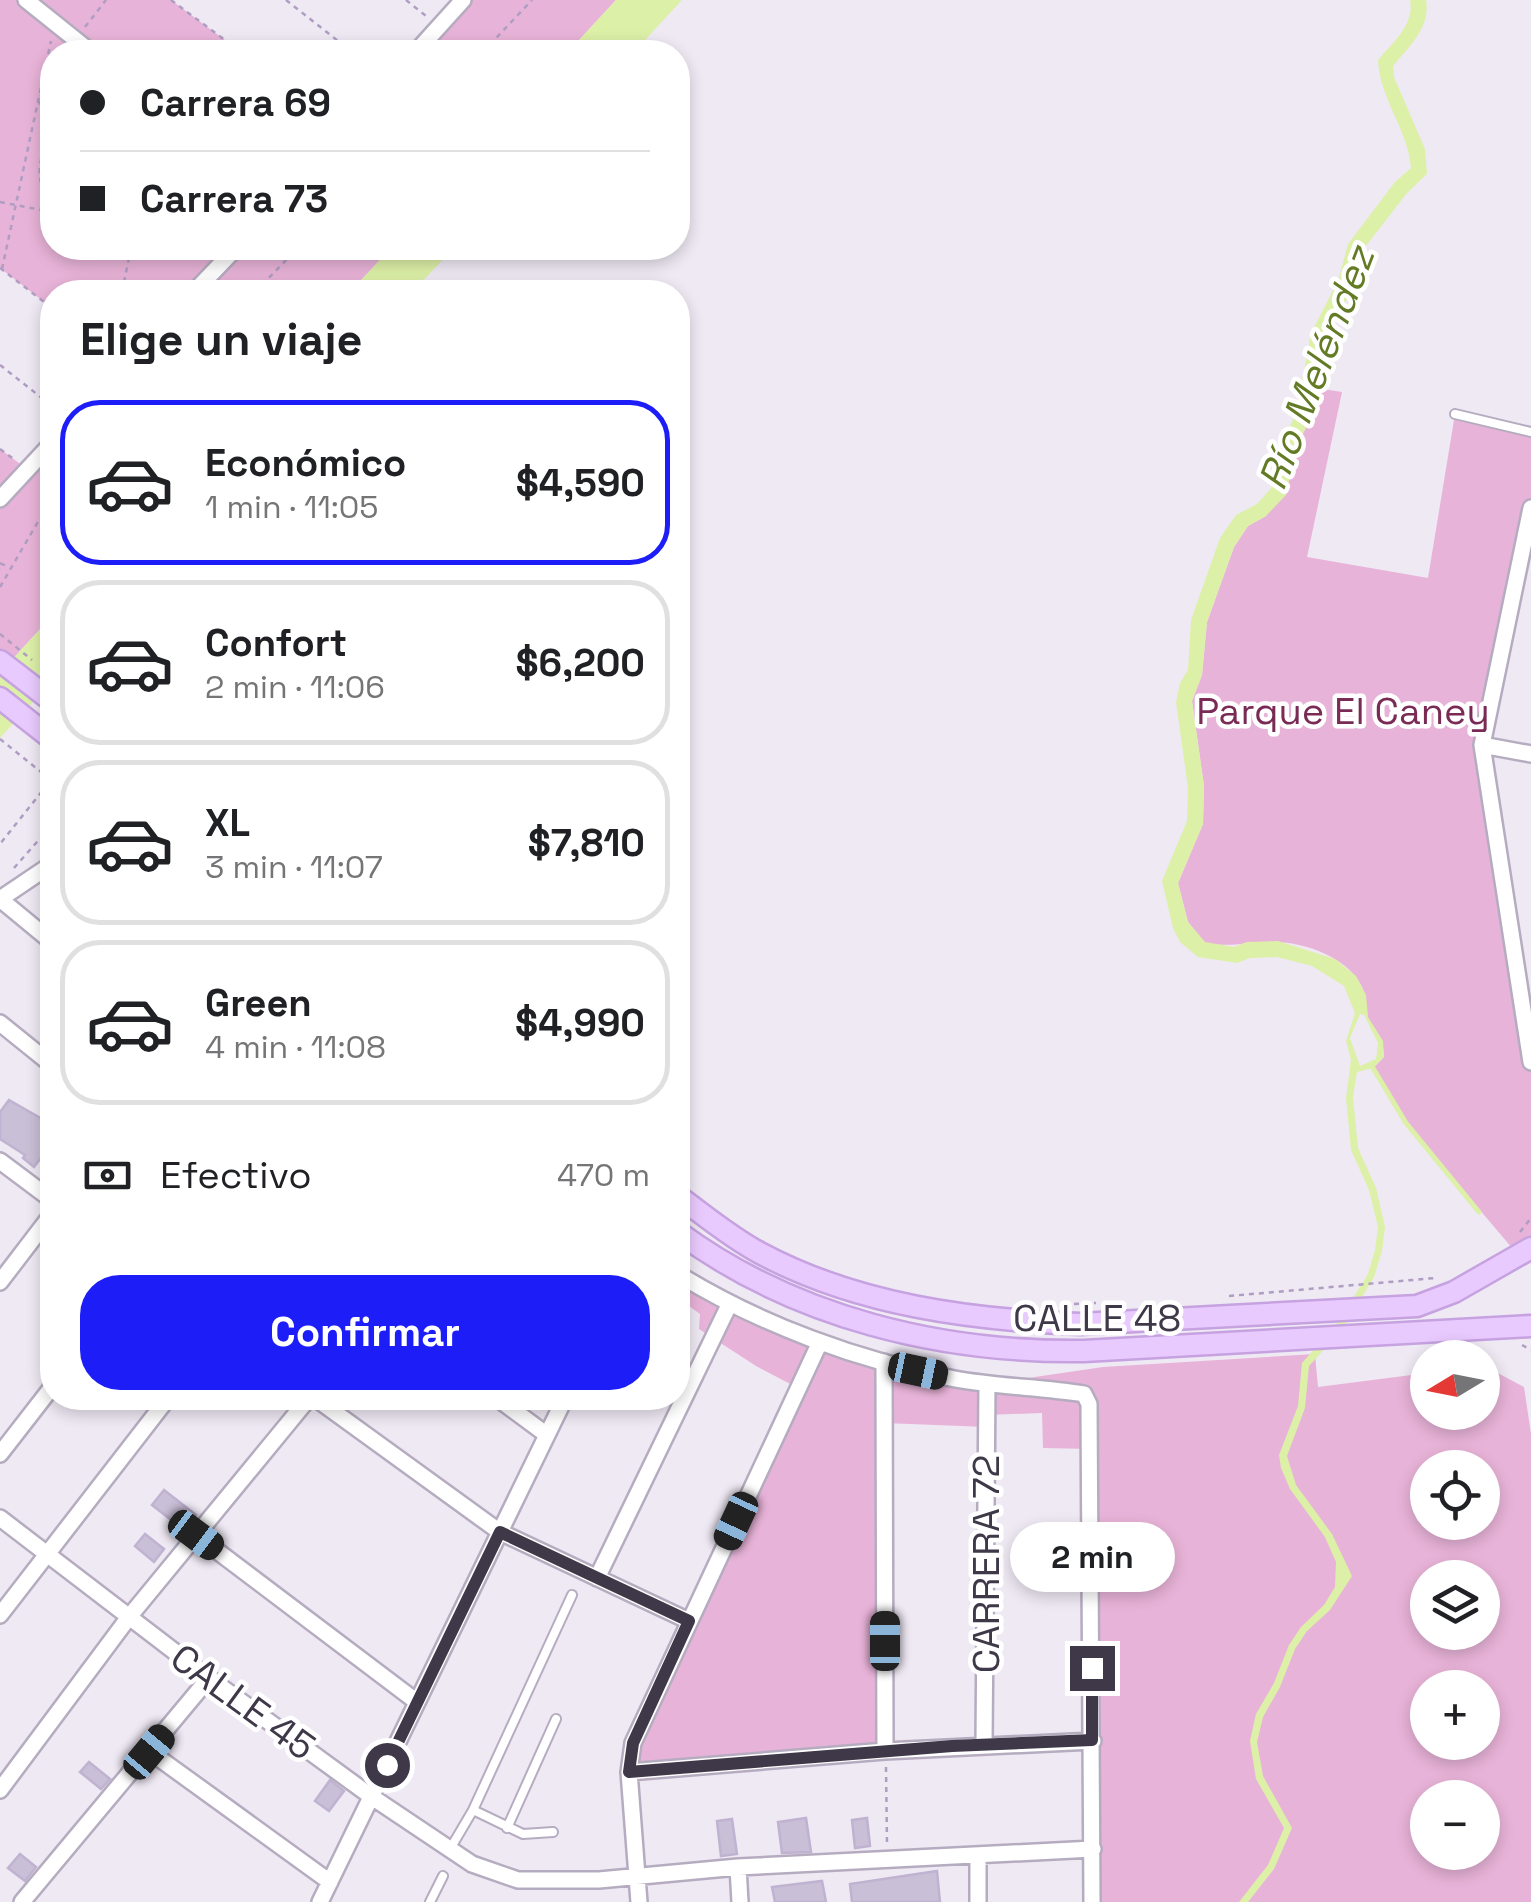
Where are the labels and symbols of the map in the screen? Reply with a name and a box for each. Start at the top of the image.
water label: Río Meléndez [1247,237,1387,497]
park label: Parque El Caney [1196,687,1490,735]
street label: CALLE 48 [1013,1294,1181,1342]
north arrow [1410,1340,1500,1430]
car [886,1350,950,1392]
street label: CARRERA 72 [962,1455,1010,1673]
car [710,1487,762,1555]
car [163,1505,229,1565]
callout: 2 min [1010,1523,1174,1593]
car [870,1611,900,1671]
street label: CALLE 45 [161,1633,325,1771]
route end [1070,1646,1115,1691]
car [118,1719,180,1785]
route start [365,1743,410,1788]

